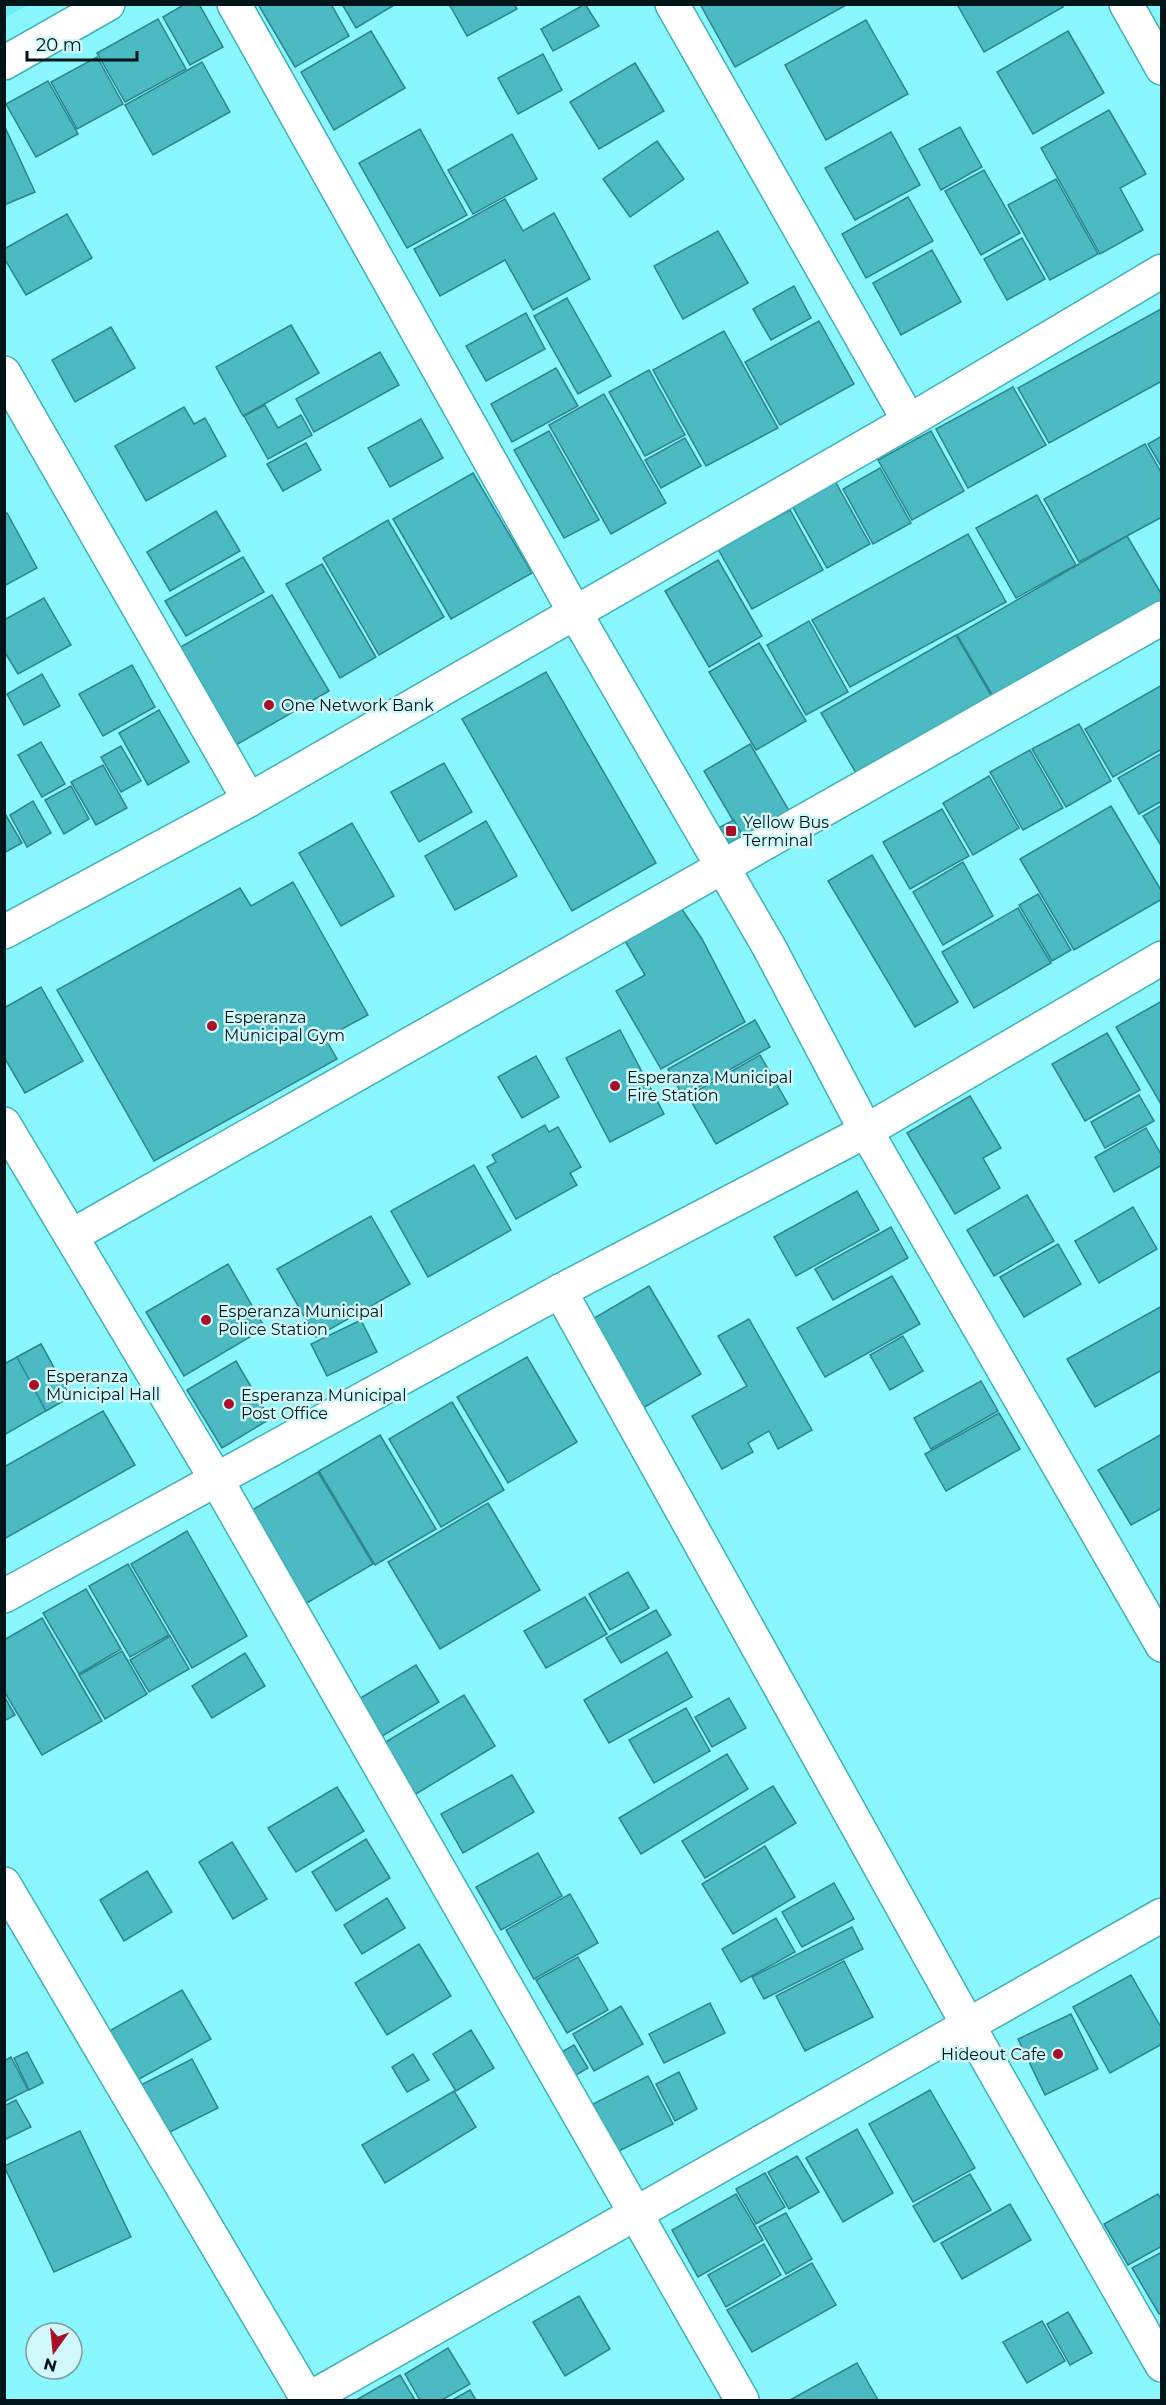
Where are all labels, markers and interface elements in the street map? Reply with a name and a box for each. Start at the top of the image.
scale bar [27,24,136,62]
text: 20 m [36,34,82,56]
place label: One Network Bank [281,696,434,715]
marker: One Network Bank [262,698,276,712]
place label: Yellow Bus Terminal [743,813,829,850]
marker: Yellow Bus Terminal [724,824,738,838]
place label: Esperanza Municipal Gym [224,1008,345,1045]
marker: Esperanza Municipal Gym [205,1019,219,1033]
place label: Esperanza Municipal Fire Station [627,1068,793,1105]
marker: Esperanza Municipal Fire Station [608,1079,622,1093]
place label: Esperanza Municipal Police Station [218,1302,384,1339]
marker: Esperanza Municipal Police Station [199,1313,213,1327]
place label: Esperanza Municipal Hall [46,1367,160,1404]
marker: Esperanza Municipal Hall [27,1378,41,1392]
place label: Esperanza Municipal Post Office [241,1386,407,1423]
marker: Esperanza Municipal Post Office [222,1397,236,1411]
place label: Hideout Cafe [941,2045,1046,2064]
marker: Hideout Cafe [1051,2047,1065,2061]
north arrow [24,2321,84,2381]
text: N [42,2354,59,2376]

